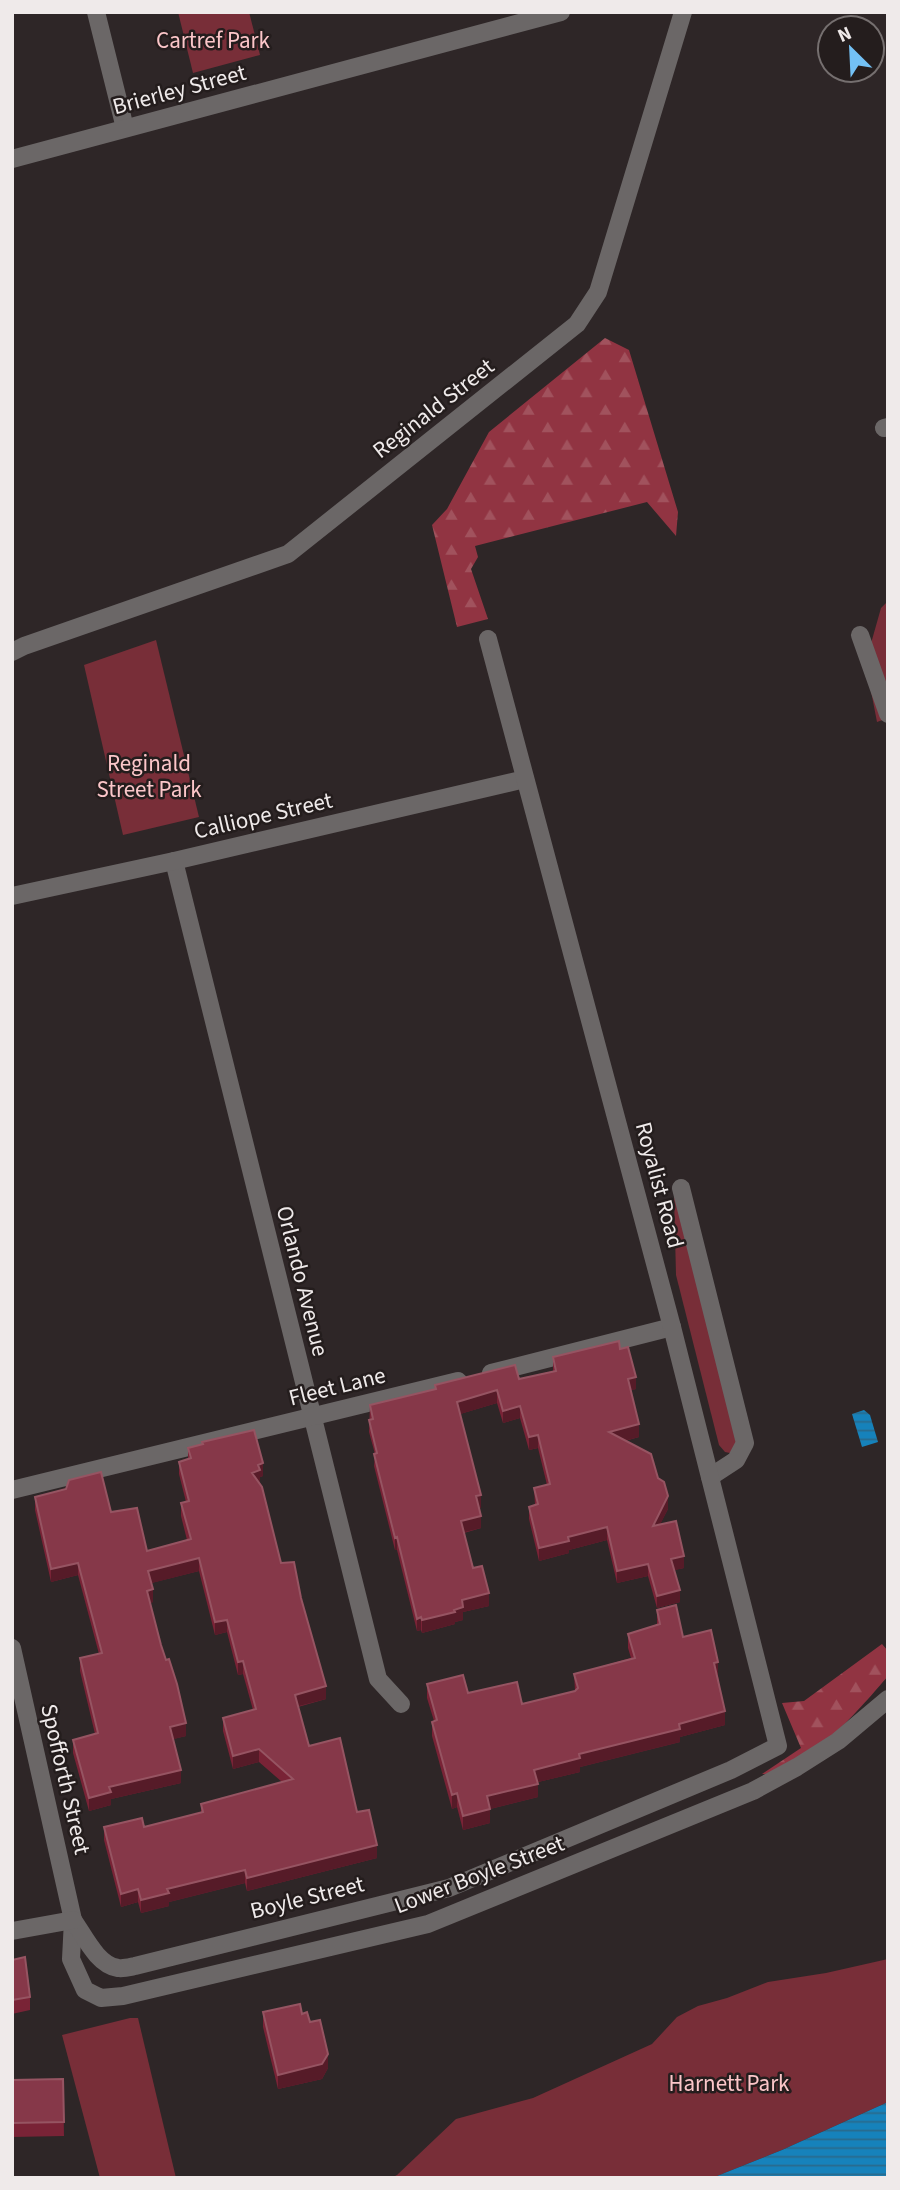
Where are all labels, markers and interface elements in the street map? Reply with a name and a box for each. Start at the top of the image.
north arrow [816,14,886,84]
text: N [833,20,856,50]
park label: Cartref Park [156,24,271,57]
street label: Brierley Street [109,56,250,123]
street label: Reginald Street [366,350,501,466]
park label: Reginald Street Park [96,747,202,806]
street label: Calliope Street [191,784,336,847]
street label: Royalist Road [627,1118,692,1252]
street label: Orlando Avenue [268,1202,337,1360]
street label: Fleet Lane [285,1359,389,1414]
street label: Spofforth Street [32,1701,99,1858]
street label: Lower Boyle Street [389,1827,569,1922]
street label: Boyle Street [247,1867,368,1928]
park label: Harnett Park [668,2067,790,2100]

